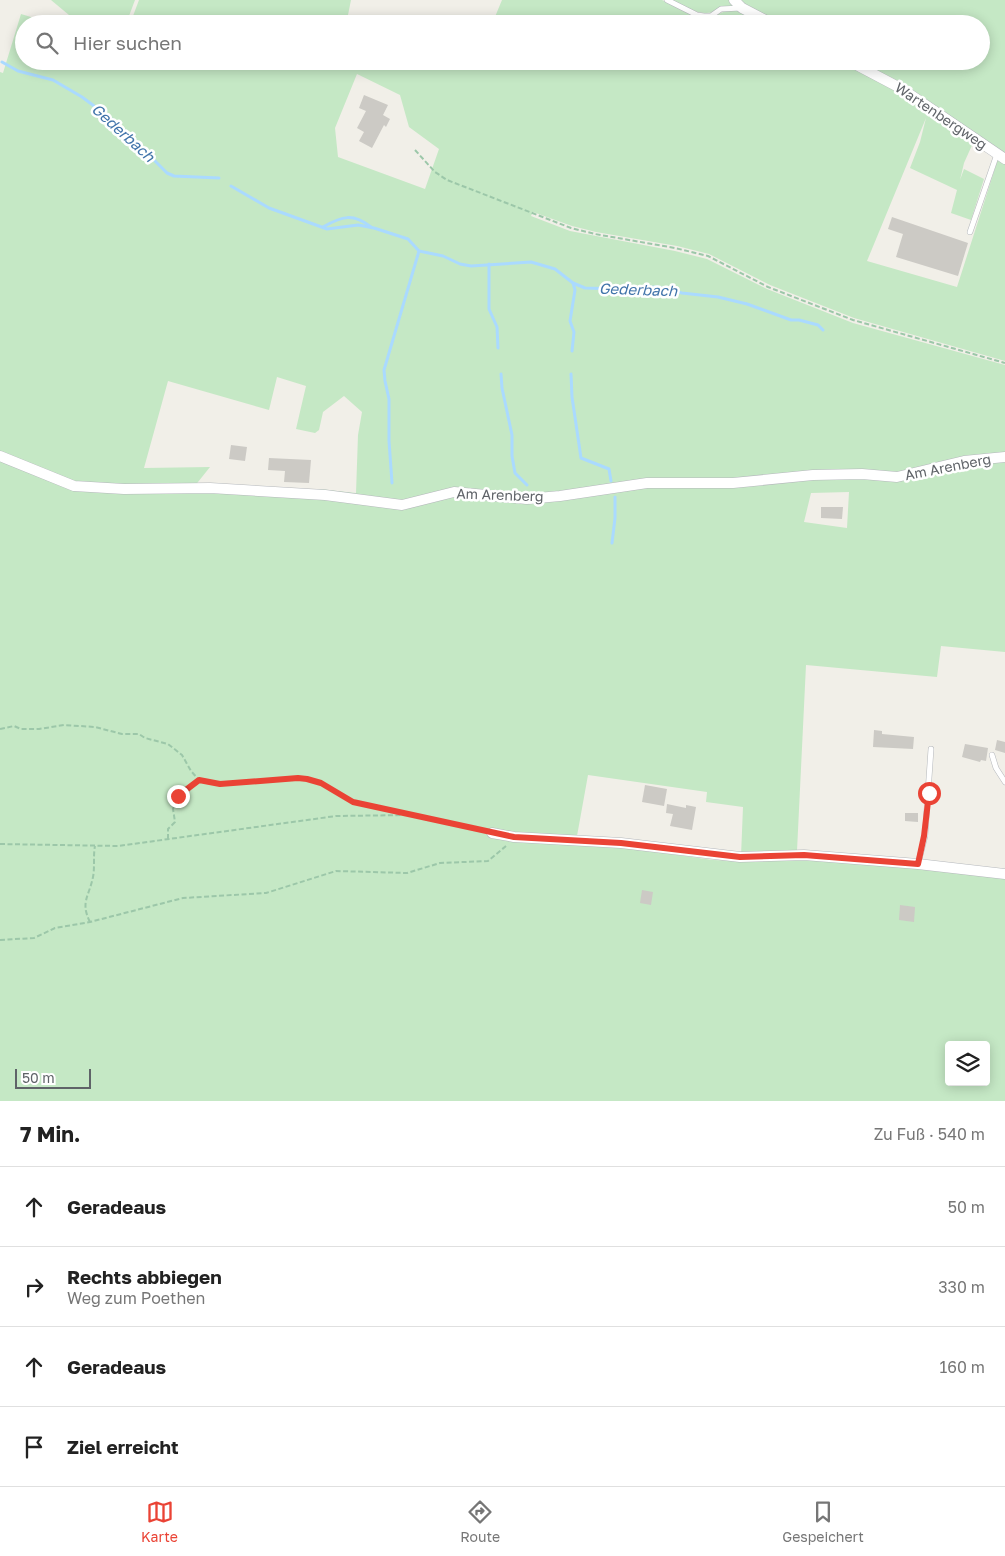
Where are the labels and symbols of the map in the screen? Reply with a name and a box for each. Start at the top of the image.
street label: Wartenbergweg [892,78,991,153]
water label: Gederbach [89,99,159,166]
water label: Gederbach [599,279,678,299]
street label: Am Arenberg [903,450,992,483]
street label: Am Arenberg [456,484,544,505]
route start [918,782,941,805]
route end [167,785,190,808]
scale bar [15,1066,91,1089]

